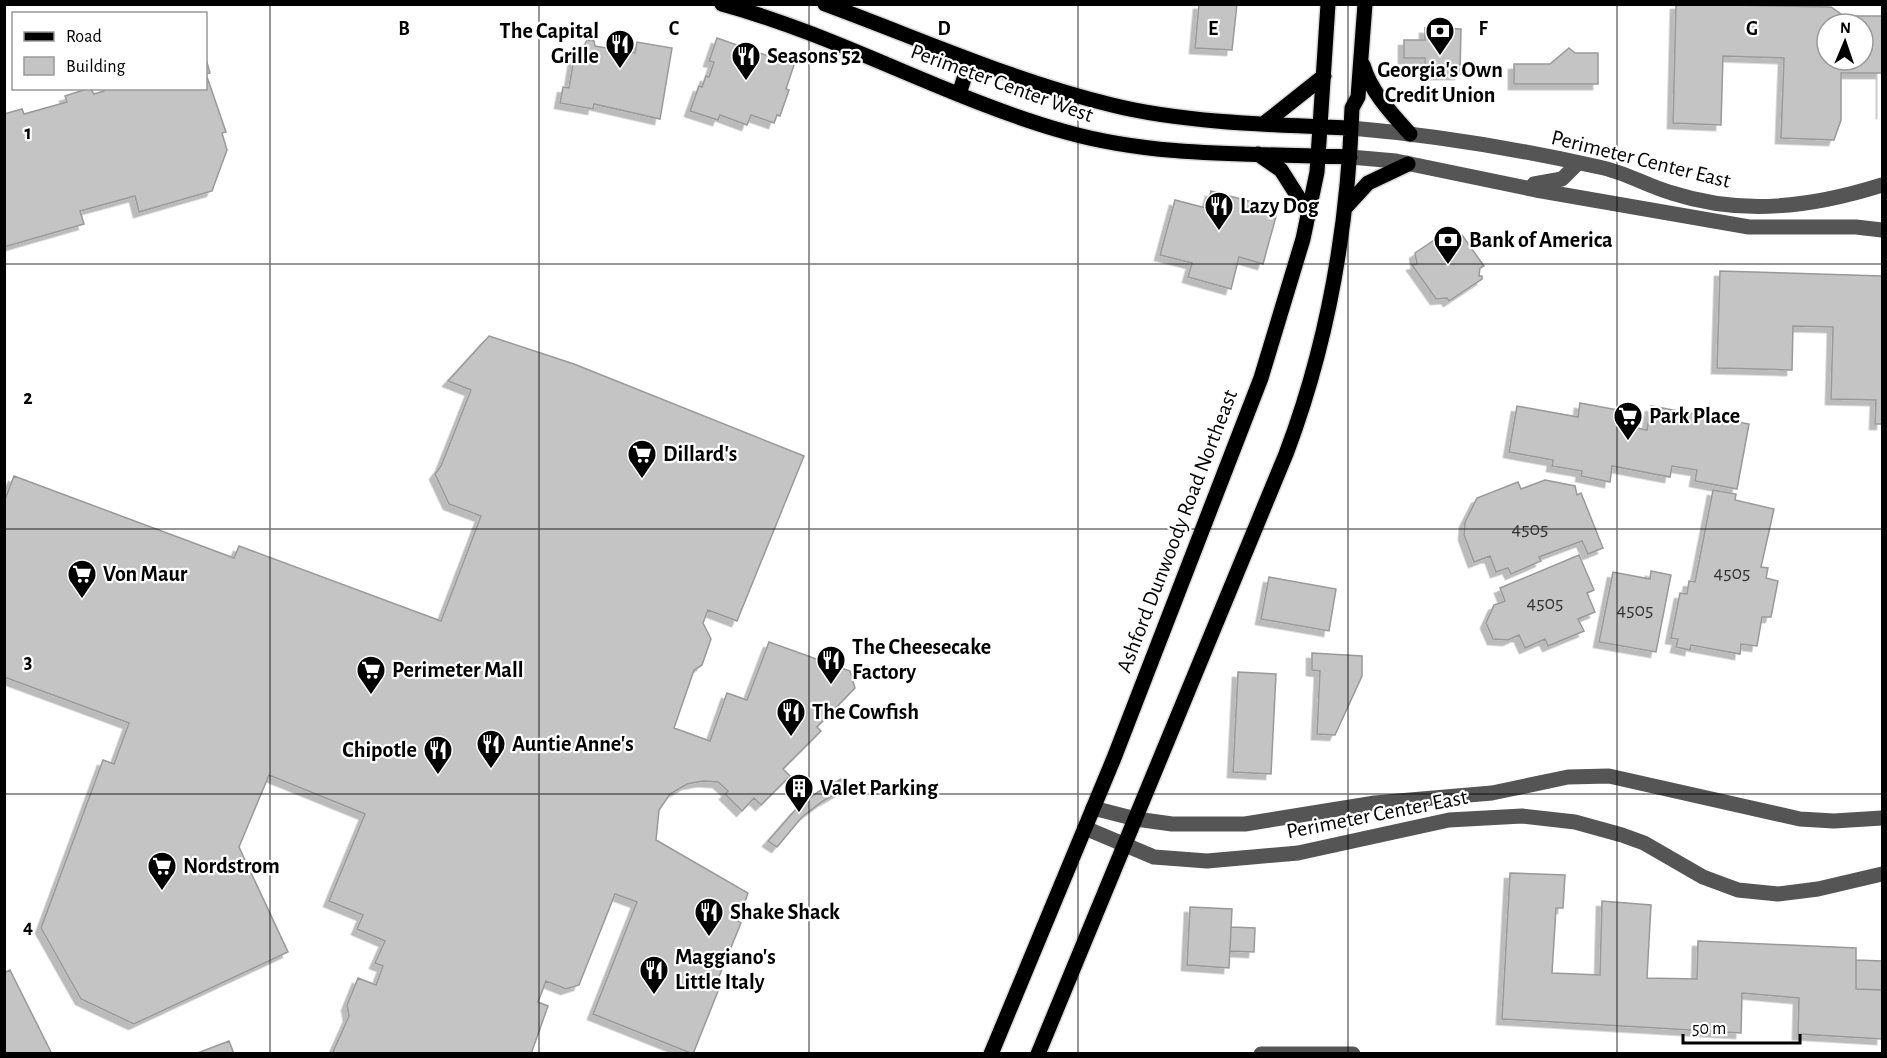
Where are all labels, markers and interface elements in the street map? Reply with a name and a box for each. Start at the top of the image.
legend [12,12,207,90]
north arrow [1815,12,1875,72]
bank icon: Georgia's Own Credit Union [1424,15,1456,57]
text: B [398,19,410,39]
text: C [669,19,680,39]
text: D [937,19,951,39]
text: E [1208,19,1218,39]
text: F [1478,19,1488,39]
text: G [1746,19,1758,39]
place label: The Capital Grille [500,20,599,67]
text: N [1840,20,1851,36]
text: Road [66,28,102,46]
restaurant icon: The Capital Grille [604,28,636,70]
restaurant icon: Seasons 52 [730,40,762,82]
street label: Perimeter Center West [908,40,1096,126]
place label: Seasons 52 [767,45,861,67]
text: Building [66,58,126,76]
place label: Georgia's Own Credit Union [1377,59,1503,106]
text: 1 [24,123,32,143]
street label: Perimeter Center East [1549,126,1733,192]
restaurant icon: Lazy Dog [1203,190,1235,232]
place label: Lazy Dog [1240,195,1320,218]
bank icon: Bank of America [1432,224,1464,266]
place label: Bank of America [1469,229,1613,251]
street label: Ashford Dunwoody Road Northeast [1113,386,1241,676]
text: 2 [23,388,33,408]
supermarket icon: Park Place [1612,400,1644,442]
place label: Park Place [1649,405,1740,427]
supermarket icon: Dillard's [626,438,658,480]
place label: Dillard's [663,443,737,465]
house number: 4505 [1512,519,1548,539]
supermarket icon: Von Maur [66,558,98,600]
place label: Von Maur [103,563,188,585]
house number: 4505 [1714,563,1750,583]
house number: 4505 [1527,593,1563,613]
house number: 4505 [1617,600,1653,620]
place label: The Cheesecake Factory [852,636,991,684]
restaurant icon: The Cheesecake Factory [815,644,847,686]
text: 3 [24,652,32,672]
supermarket icon: Perimeter Mall [355,654,387,696]
place label: Perimeter Mall [392,659,524,681]
restaurant icon: The Cowfish [775,696,807,738]
place label: The Cowfish [812,701,919,723]
restaurant icon: Auntie Anne's [475,728,507,770]
place label: Auntie Anne's [512,733,634,755]
restaurant icon: Chipotle [422,734,454,776]
place label: Chipotle [342,739,417,761]
building icon: Valet Parking [783,772,815,814]
place label: Valet Parking [820,777,939,799]
street label: Perimeter Center East [1285,786,1469,842]
supermarket icon: Nordstrom [146,850,178,892]
place label: Nordstrom [183,855,280,877]
restaurant icon: Shake Shack [693,896,725,938]
place label: Shake Shack [730,901,840,923]
text: 4 [23,917,33,937]
place label: Maggiano's Little Italy [675,946,776,994]
restaurant icon: Maggiano's Little Italy [638,954,670,996]
scale bar [1683,1007,1800,1045]
text: 50 m [1692,1020,1726,1038]

